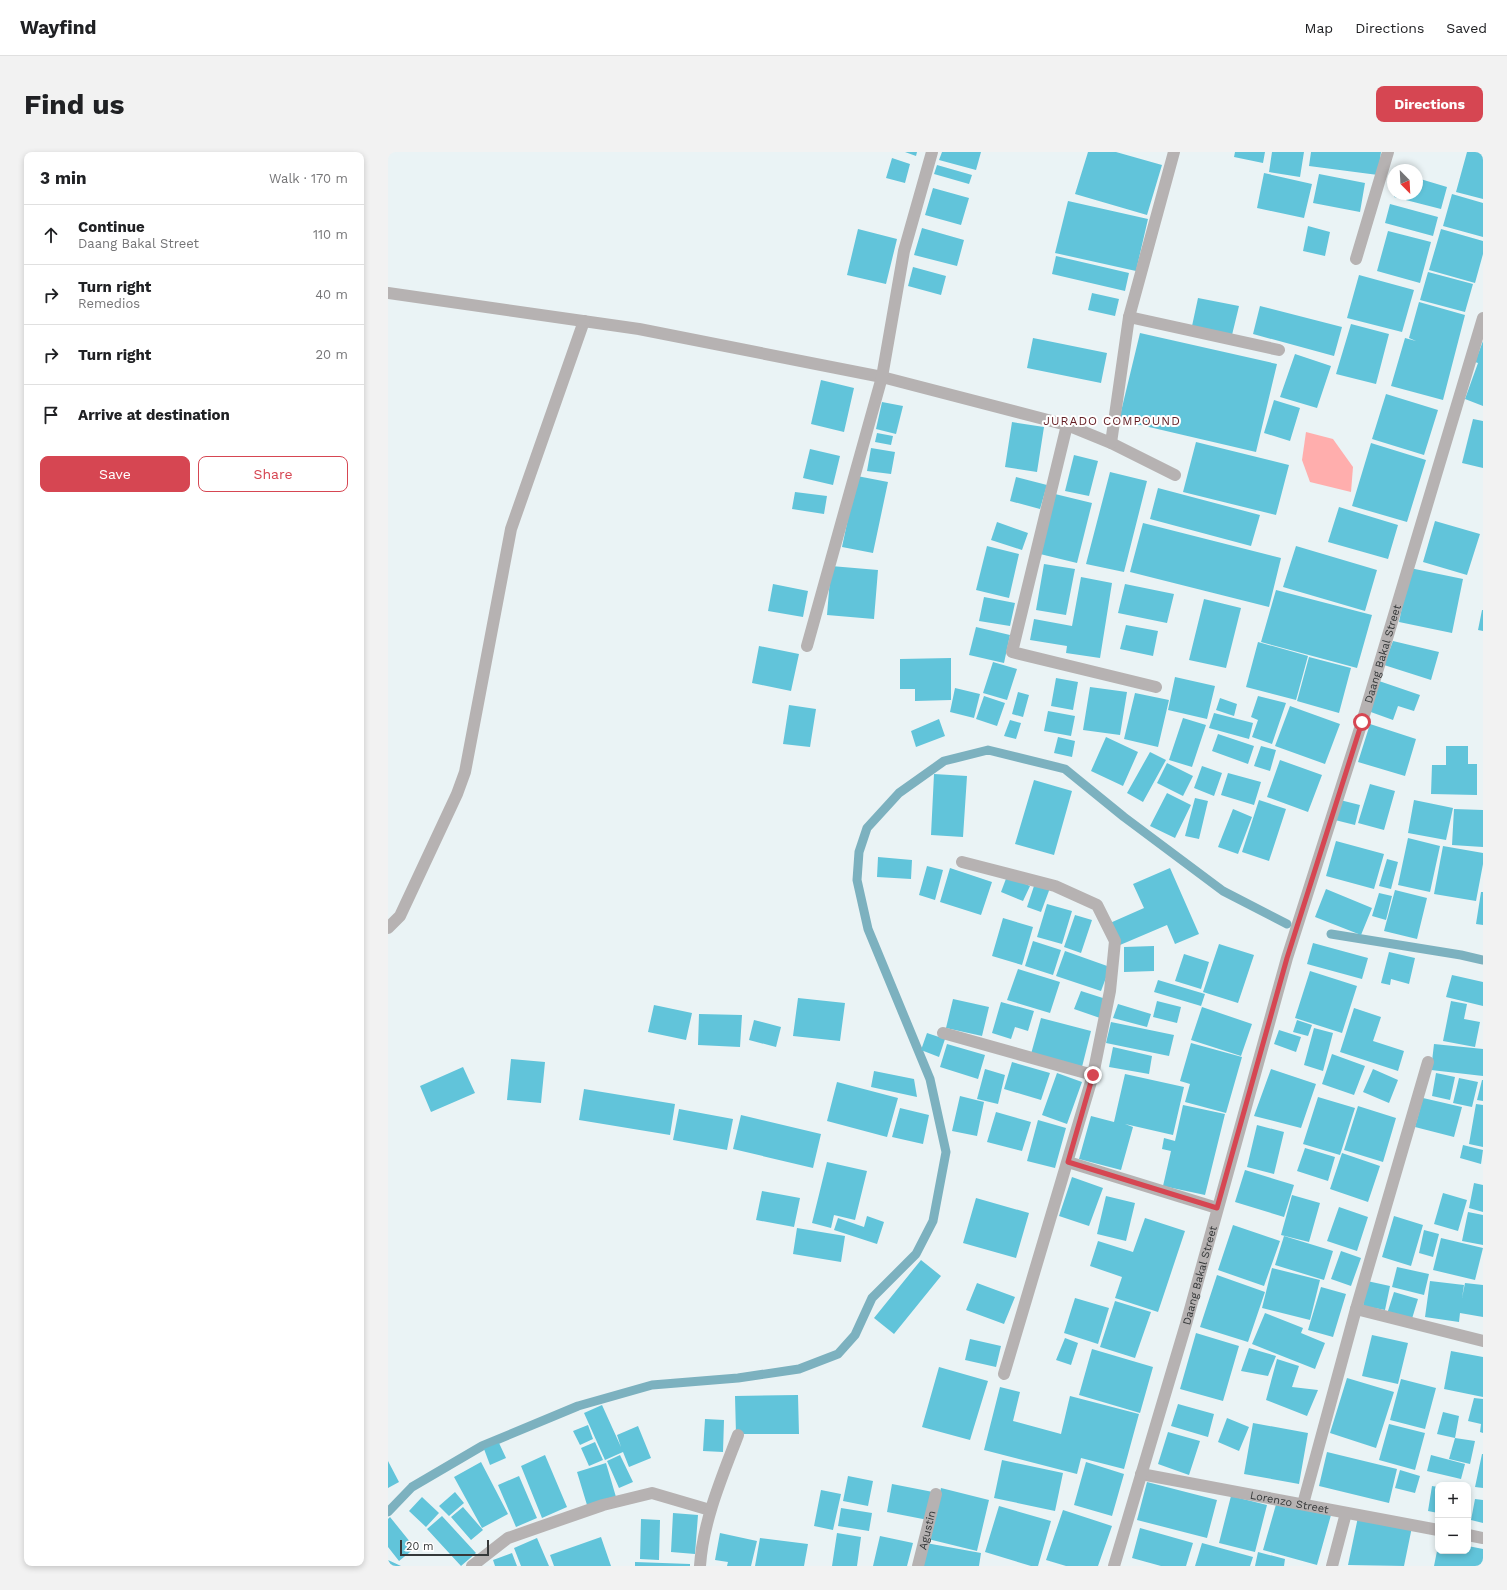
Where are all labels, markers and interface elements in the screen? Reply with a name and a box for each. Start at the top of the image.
text: Wayfind [20,16,96,39]
text: Map [1305,20,1333,36]
text: Directions [1355,20,1424,36]
text: Saved [1446,20,1487,36]
button: Directions [1376,86,1483,122]
text: Find us [24,88,124,121]
north arrow [1387,164,1423,200]
text: 3 min [40,168,86,188]
text: Walk · 170 m [269,171,348,186]
text: Continue [78,218,145,236]
icon: ahead [40,224,62,246]
text: 110 m [313,227,348,242]
text: Daang Bakal Street [78,236,199,251]
text: Turn right [78,278,151,296]
icon: right [40,284,62,306]
text: 40 m [315,287,348,302]
text: Remedios [78,296,140,311]
icon: right [40,344,62,366]
text: Turn right [78,346,151,364]
text: 20 m [316,347,348,362]
icon: arrive [40,404,62,426]
text: Arrive at destination [78,406,230,424]
district label: JURADO COMPOUND [1043,414,1181,428]
button: Save [40,456,190,492]
button: Share [198,456,348,492]
street label: Daang Bakal Street [1362,603,1404,705]
route start [1353,713,1371,731]
route end [1084,1066,1102,1084]
street label: Daang Bakal Street [1180,1224,1220,1327]
map controls [1435,1482,1471,1554]
button: + [1435,1482,1471,1518]
street label: Lorenzo Street [1249,1489,1330,1516]
street label: Agustin [916,1509,939,1551]
button: − [1435,1518,1471,1554]
scale bar [400,1538,489,1557]
text: 20 m [406,1540,434,1553]

